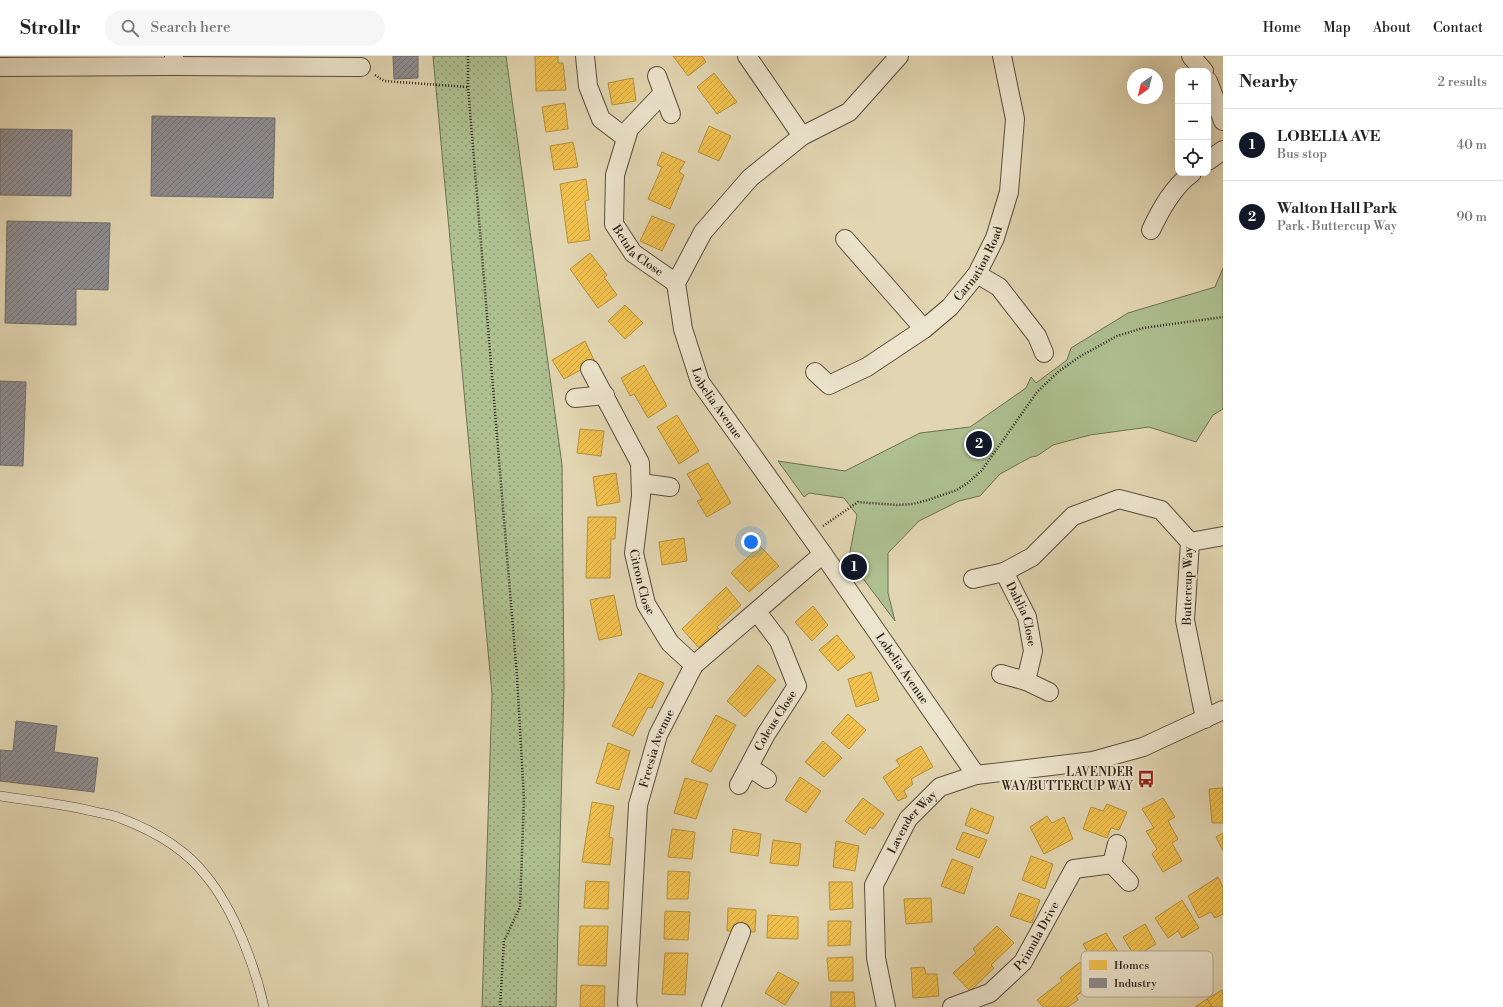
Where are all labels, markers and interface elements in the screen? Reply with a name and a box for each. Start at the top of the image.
search box [105,10,385,46]
text: Strollr [20,16,81,40]
icon: search [119,17,141,39]
text: Search here [151,18,231,37]
text: Home [1263,19,1301,37]
text: Map [1323,19,1351,37]
text: About [1373,19,1411,37]
text: Contact [1433,19,1483,37]
north arrow [1127,68,1163,104]
map controls [1175,68,1211,176]
button: + [1175,68,1211,104]
text: Nearby [1239,71,1298,93]
text: 2 results [1438,74,1487,90]
button: − [1175,104,1211,140]
text: LOBELIA AVE [1277,127,1380,146]
text: 1 [1249,137,1255,153]
text: 40 m [1457,137,1487,153]
button: locate [1175,140,1211,176]
text: Bus stop [1277,146,1327,162]
text: Walton Hall Park [1277,199,1397,218]
text: 2 [1248,209,1256,225]
text: 90 m [1456,209,1487,225]
text: Park · Buttercup Way [1277,218,1397,234]
street label: Betula Close [609,221,666,279]
street label: Carnation Road [950,224,1006,304]
street label: Lobelia Avenue [688,366,746,442]
pin: 2 [966,429,992,459]
your location [741,532,761,552]
street label: Buttercup Way [1180,546,1196,627]
street label: Citron Close [626,548,658,618]
pin: 1 [841,552,867,582]
street label: Dahlia Close [1003,579,1040,648]
street label: Lobelia Avenue [872,630,932,707]
street label: Coleus Close [751,687,800,754]
street label: Freesia Avenue [636,707,677,789]
place label: LAVENDER WAY/BUTTERCUP WAY [1000,765,1134,794]
bus stop icon: LAVENDER WAY/BUTTERCUP WAY [1136,769,1156,789]
street label: Lavender Way [884,787,940,856]
street label: Primula Drive [1011,899,1062,974]
legend [1081,951,1213,997]
text: Homes [1114,959,1149,973]
text: Industry [1114,977,1157,991]

